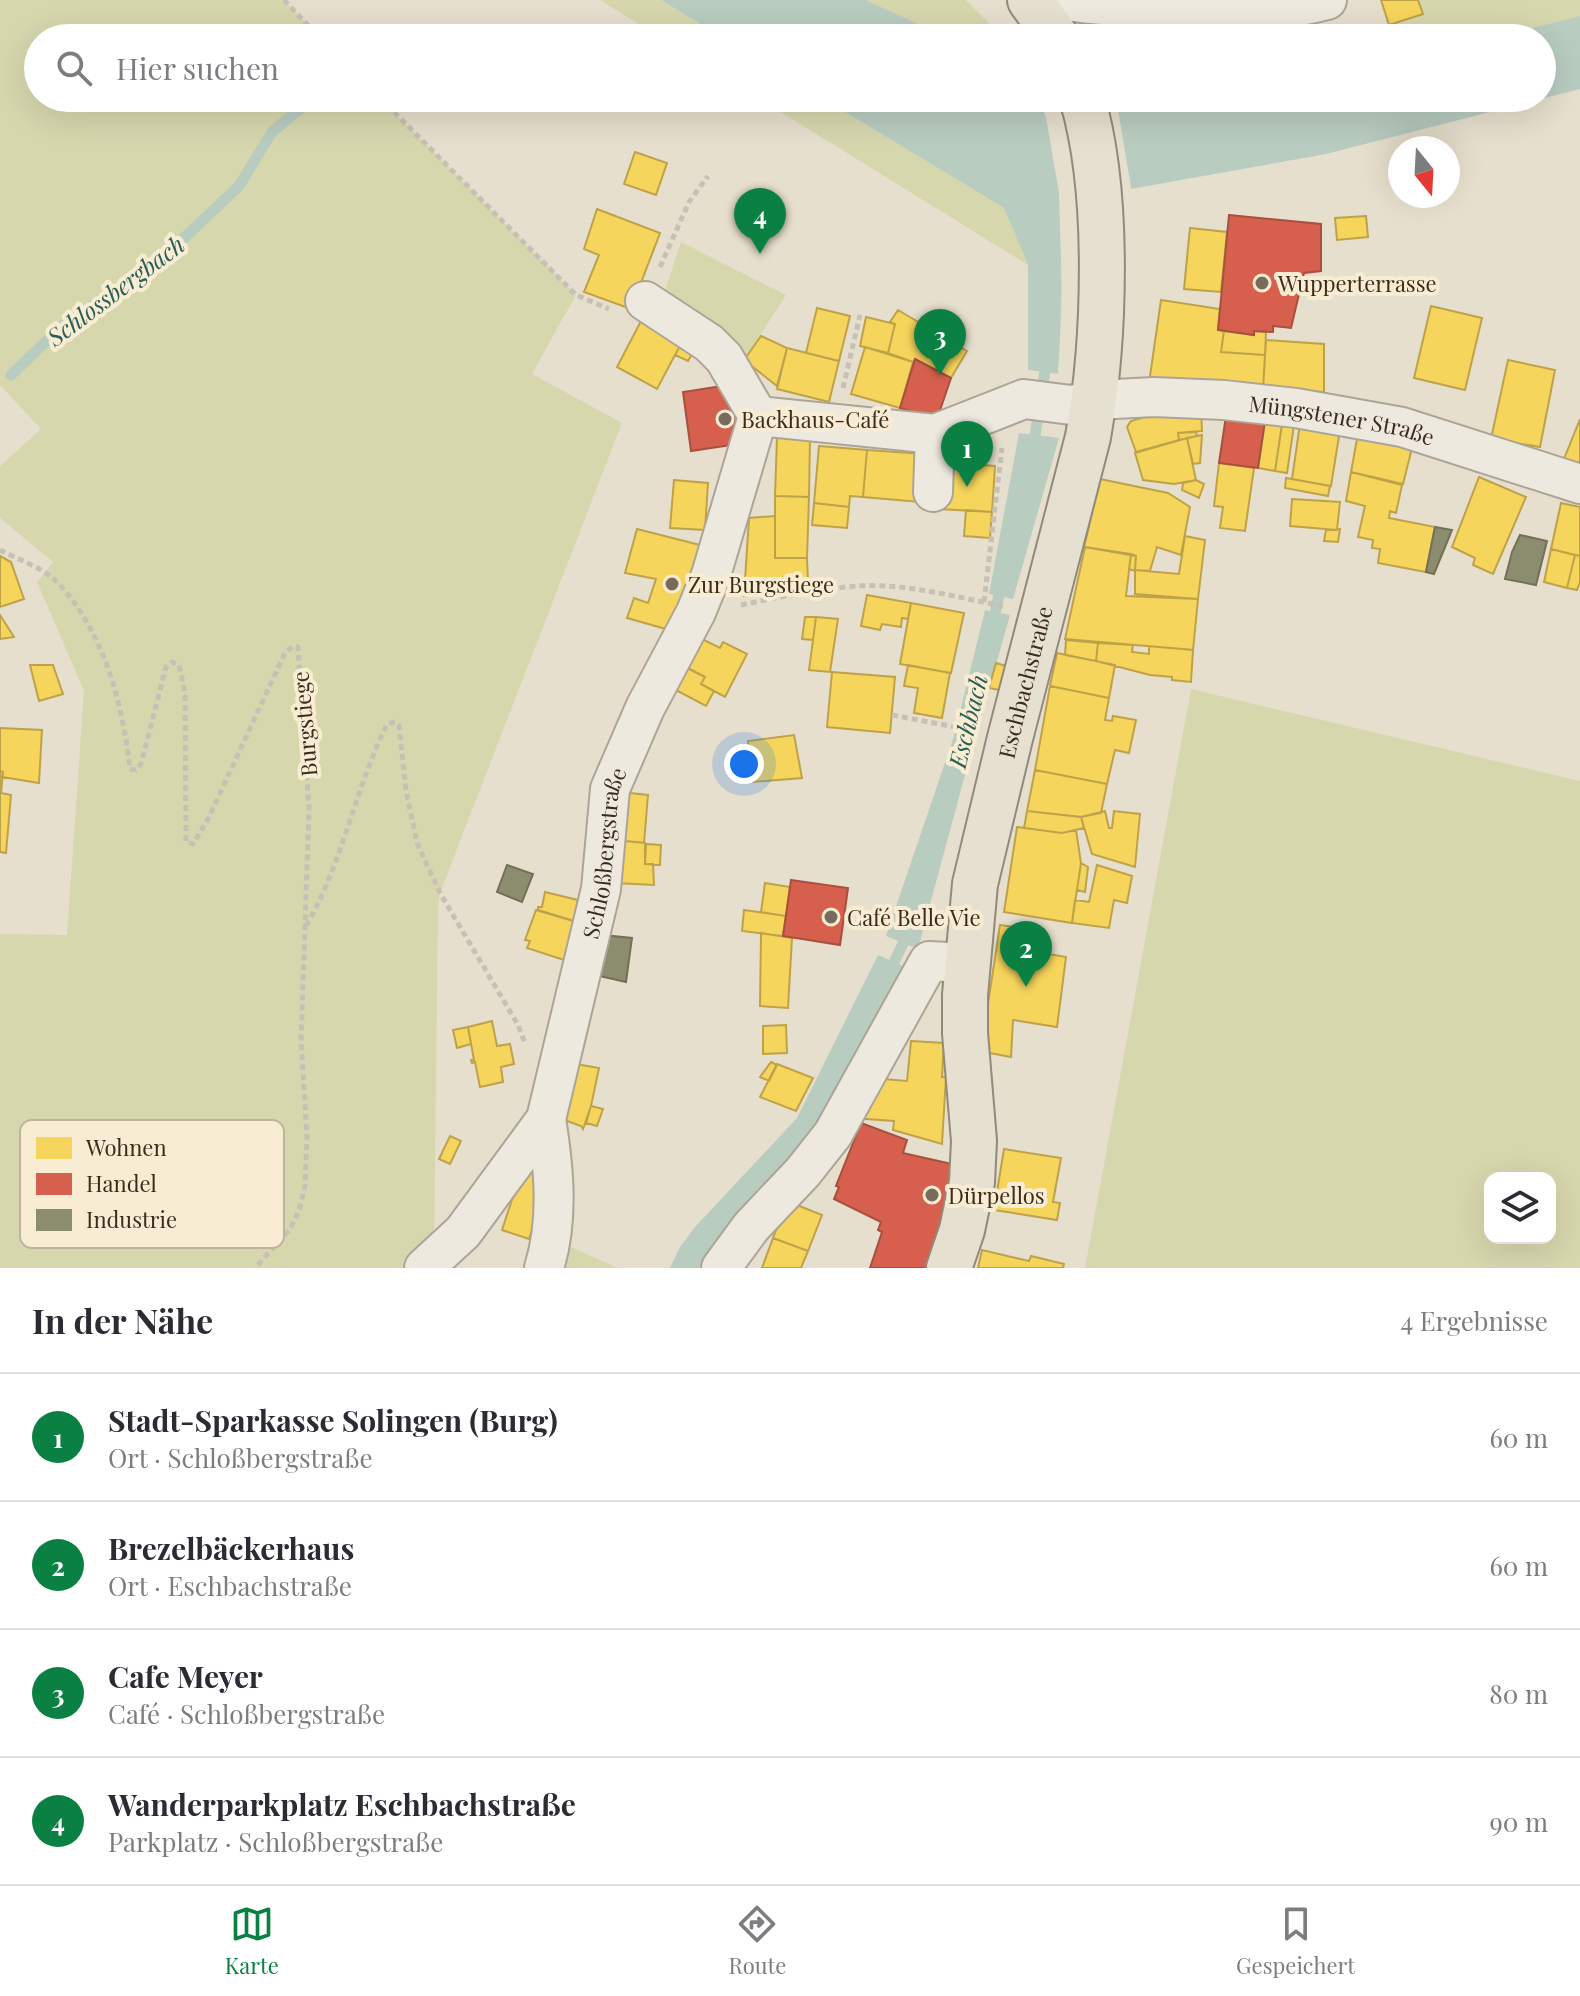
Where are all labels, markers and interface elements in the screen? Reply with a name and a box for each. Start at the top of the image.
search box [24,24,1556,112]
icon: search [52,46,96,90]
text: Hier suchen [116,48,279,88]
north arrow [1388,136,1460,208]
pin: 4 [734,188,786,254]
water label: Schlossbergbach [39,228,190,353]
place label: Wupperterrasse [1277,268,1437,298]
marker: Wupperterrasse [1253,274,1271,292]
pin: 3 [914,309,966,375]
street label: Müngstener Straße [1247,388,1439,452]
place label: Backhaus-Café [741,404,889,434]
marker: Backhaus-Café [716,410,734,428]
pin: 1 [941,421,993,487]
place label: Zur Burgstiege [688,569,834,599]
marker: Zur Burgstiege [663,575,681,593]
street label: Eschbachstraße [991,603,1059,761]
street label: Burgstiege [284,670,324,778]
water label: Eschbach [940,671,994,772]
your location [724,744,764,784]
street label: Schloßbergstraße [575,762,633,942]
place label: Café Belle Vie [847,902,981,932]
marker: Café Belle Vie [822,908,840,926]
pin: 2 [1000,921,1052,987]
legend [20,1120,284,1248]
text: Wohnen [85,1132,167,1162]
text: Handel [86,1168,157,1198]
map controls [1484,1172,1556,1244]
button: layers [1484,1172,1556,1244]
place label: Dürpellos [948,1180,1045,1210]
marker: Dürpellos [923,1186,941,1204]
text: Industrie [86,1204,177,1234]
text: In der Nähe [32,1297,213,1343]
text: 4 Ergebnisse [1400,1303,1548,1338]
text: Stadt-Sparkasse Solingen (Burg) [108,1400,558,1440]
text: 1 [53,1420,63,1455]
text: 60 m [1489,1420,1548,1455]
text: Ort · Schloßbergstraße [108,1440,373,1475]
text: Brezelbäckerhaus [108,1528,354,1568]
text: 2 [51,1548,65,1583]
text: 60 m [1489,1548,1548,1583]
text: Ort · Eschbachstraße [108,1568,352,1603]
text: Cafe Meyer [108,1656,263,1696]
text: 3 [52,1676,64,1711]
text: 80 m [1489,1676,1548,1711]
text: Café · Schloßbergstraße [108,1696,385,1731]
text: Wanderparkplatz Eschbachstraße [108,1784,576,1824]
text: 4 [51,1804,65,1839]
text: 90 m [1490,1804,1548,1839]
text: Parkplatz · Schloßbergstraße [108,1824,443,1859]
tab: Karte [225,1902,279,1980]
tab: Route [728,1902,786,1980]
tab: Gespeichert [1236,1902,1355,1980]

